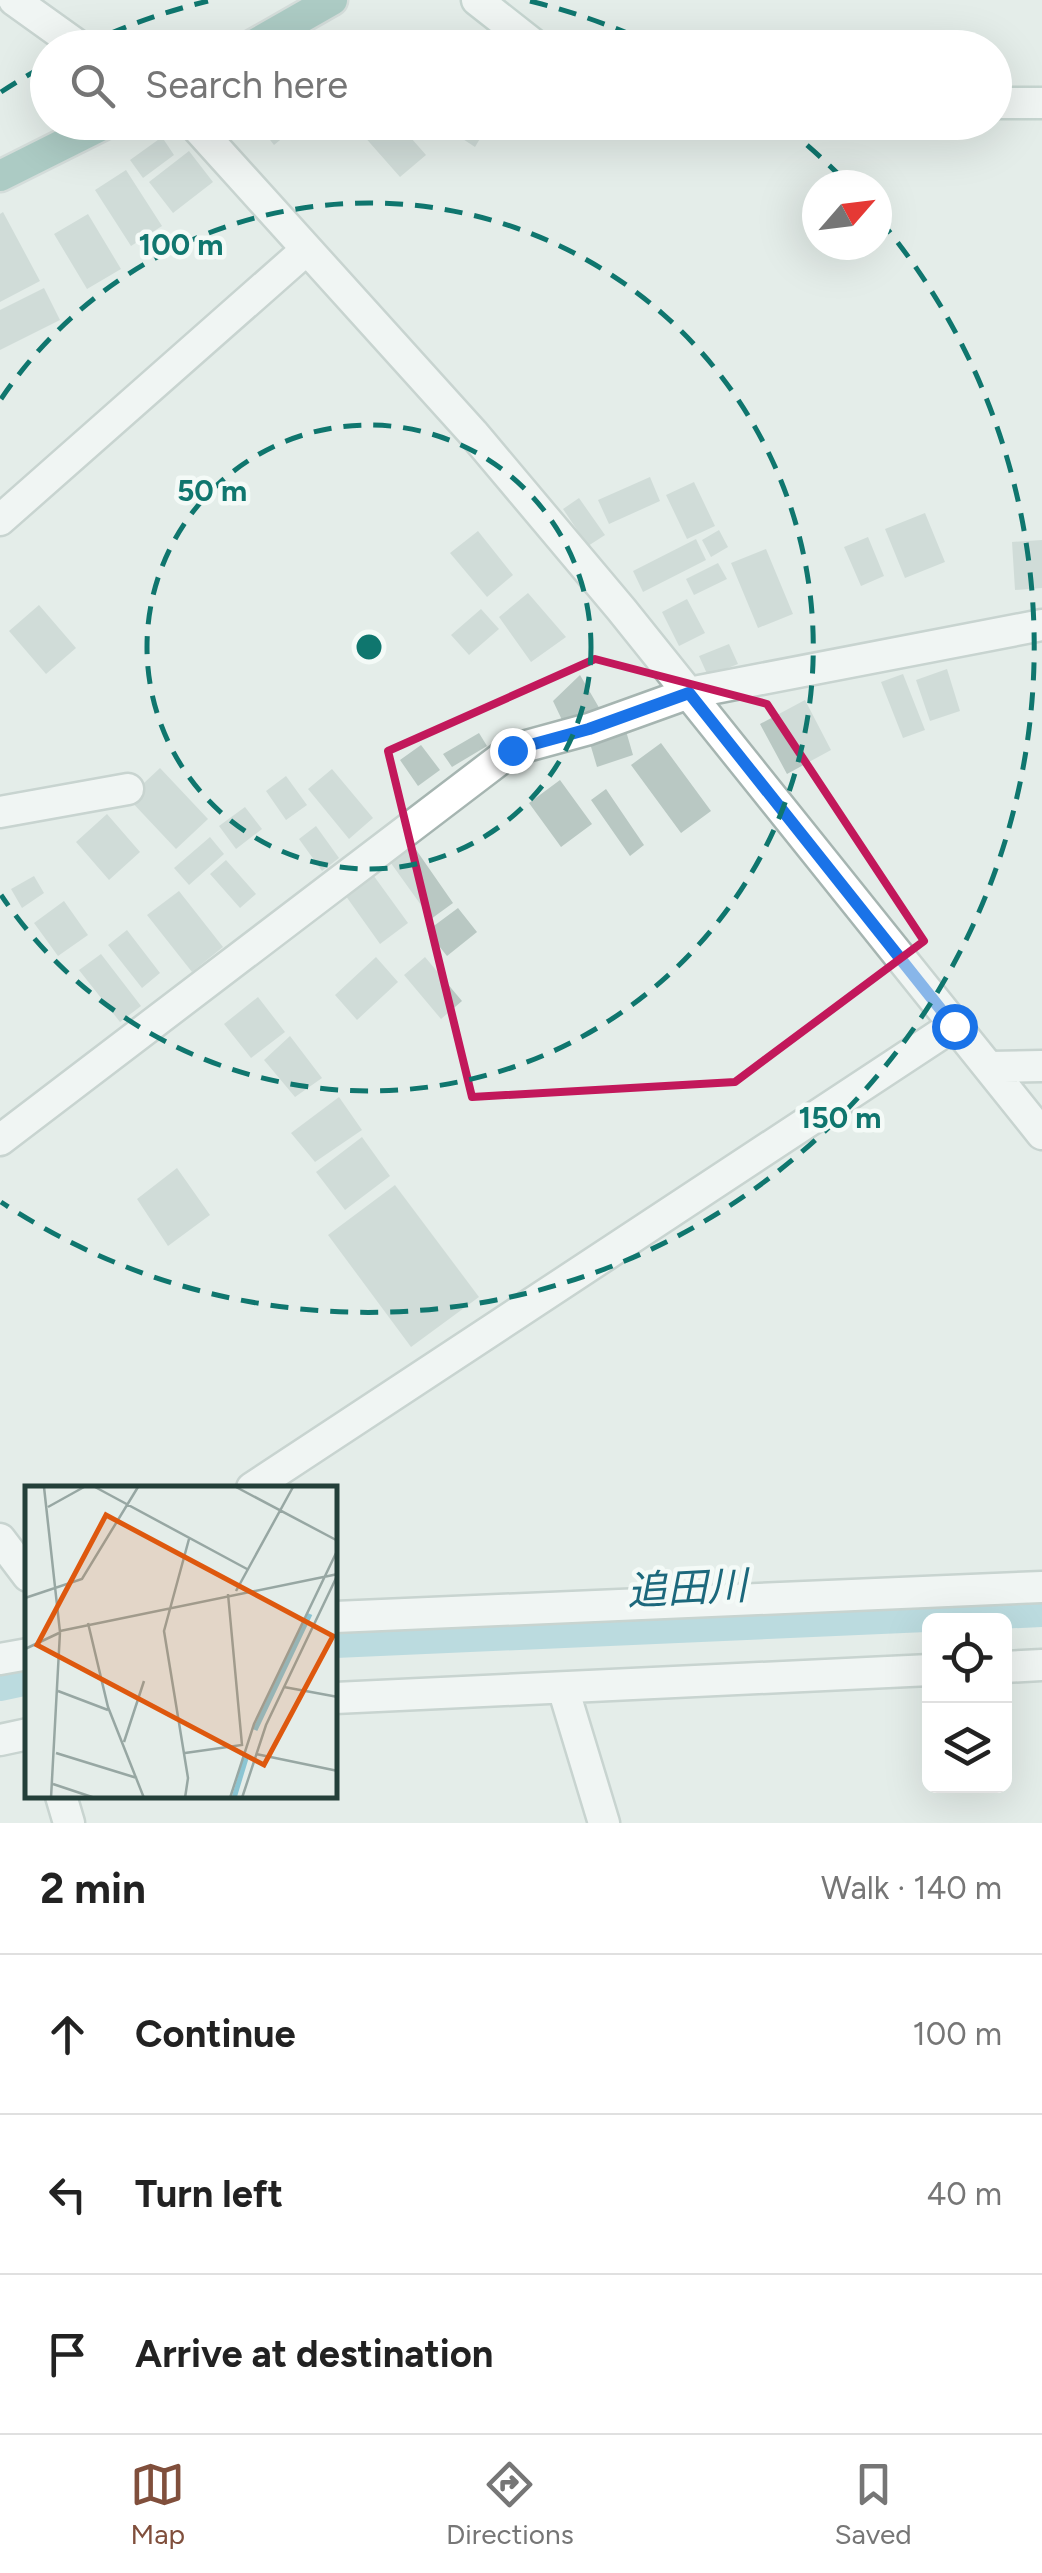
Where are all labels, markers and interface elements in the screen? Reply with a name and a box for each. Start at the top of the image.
search box [30,30,1012,140]
icon: search [65,58,120,113]
text: Search here [145,62,348,108]
north arrow [802,170,892,260]
text: 100 m [139,226,223,263]
text: 50 m [177,472,247,509]
centre of rings [351,629,387,665]
route end [490,728,536,774]
route start [932,1004,978,1050]
text: 150 m [799,1099,881,1136]
inset map [25,1486,338,1798]
water label: 追田川 [626,1561,752,1615]
map controls [922,1613,1012,1793]
button: locate [922,1613,1012,1703]
button: layers [922,1703,1012,1793]
text: 2 min [40,1863,146,1914]
text: Walk · 140 m [821,1869,1002,1907]
icon: ahead [40,2007,95,2062]
text: Continue [135,2011,296,2057]
text: 100 m [913,2015,1002,2053]
icon: left [40,2167,95,2222]
text: Turn left [135,2171,283,2217]
text: 40 m [926,2175,1002,2213]
icon: arrive [40,2327,95,2382]
text: Arrive at destination [135,2331,493,2377]
tab: Map [130,2457,185,2551]
tab: Directions [446,2457,574,2551]
tab: Saved [834,2457,912,2551]

